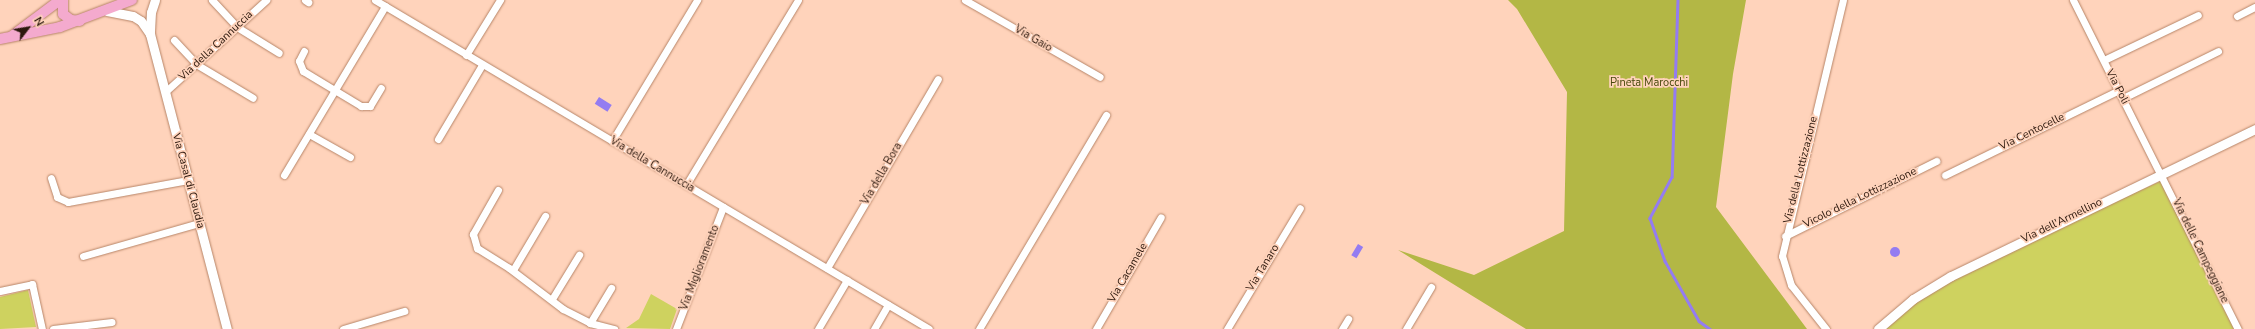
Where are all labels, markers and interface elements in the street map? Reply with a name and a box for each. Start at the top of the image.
north arrow [8,8,48,48]
street label: Via della Cannuccia [176,8,256,84]
text: N [30,14,47,29]
street label: Via Gaio [1012,23,1054,55]
street label: Via Poli [2103,67,2131,107]
park label: Pineta Marocchi [1610,76,1688,90]
street label: Via Centocelle [1997,111,2067,153]
street label: Via della Lottizzazione [1781,115,1821,225]
street label: Via Casal di Claudia [169,132,207,230]
street label: Via della Cannuccia [607,135,697,195]
street label: Via della Bora [859,141,905,207]
street label: Vicolo della Lottizzazione [1801,165,1919,231]
street label: Via dell'Armellino [2019,196,2105,246]
street label: Via delle Campeggiane [2169,197,2231,305]
street label: Via Miglioramento [678,224,722,312]
street label: Via Cacamele [1106,241,1150,305]
street label: Via Tanaro [1244,242,1282,294]

